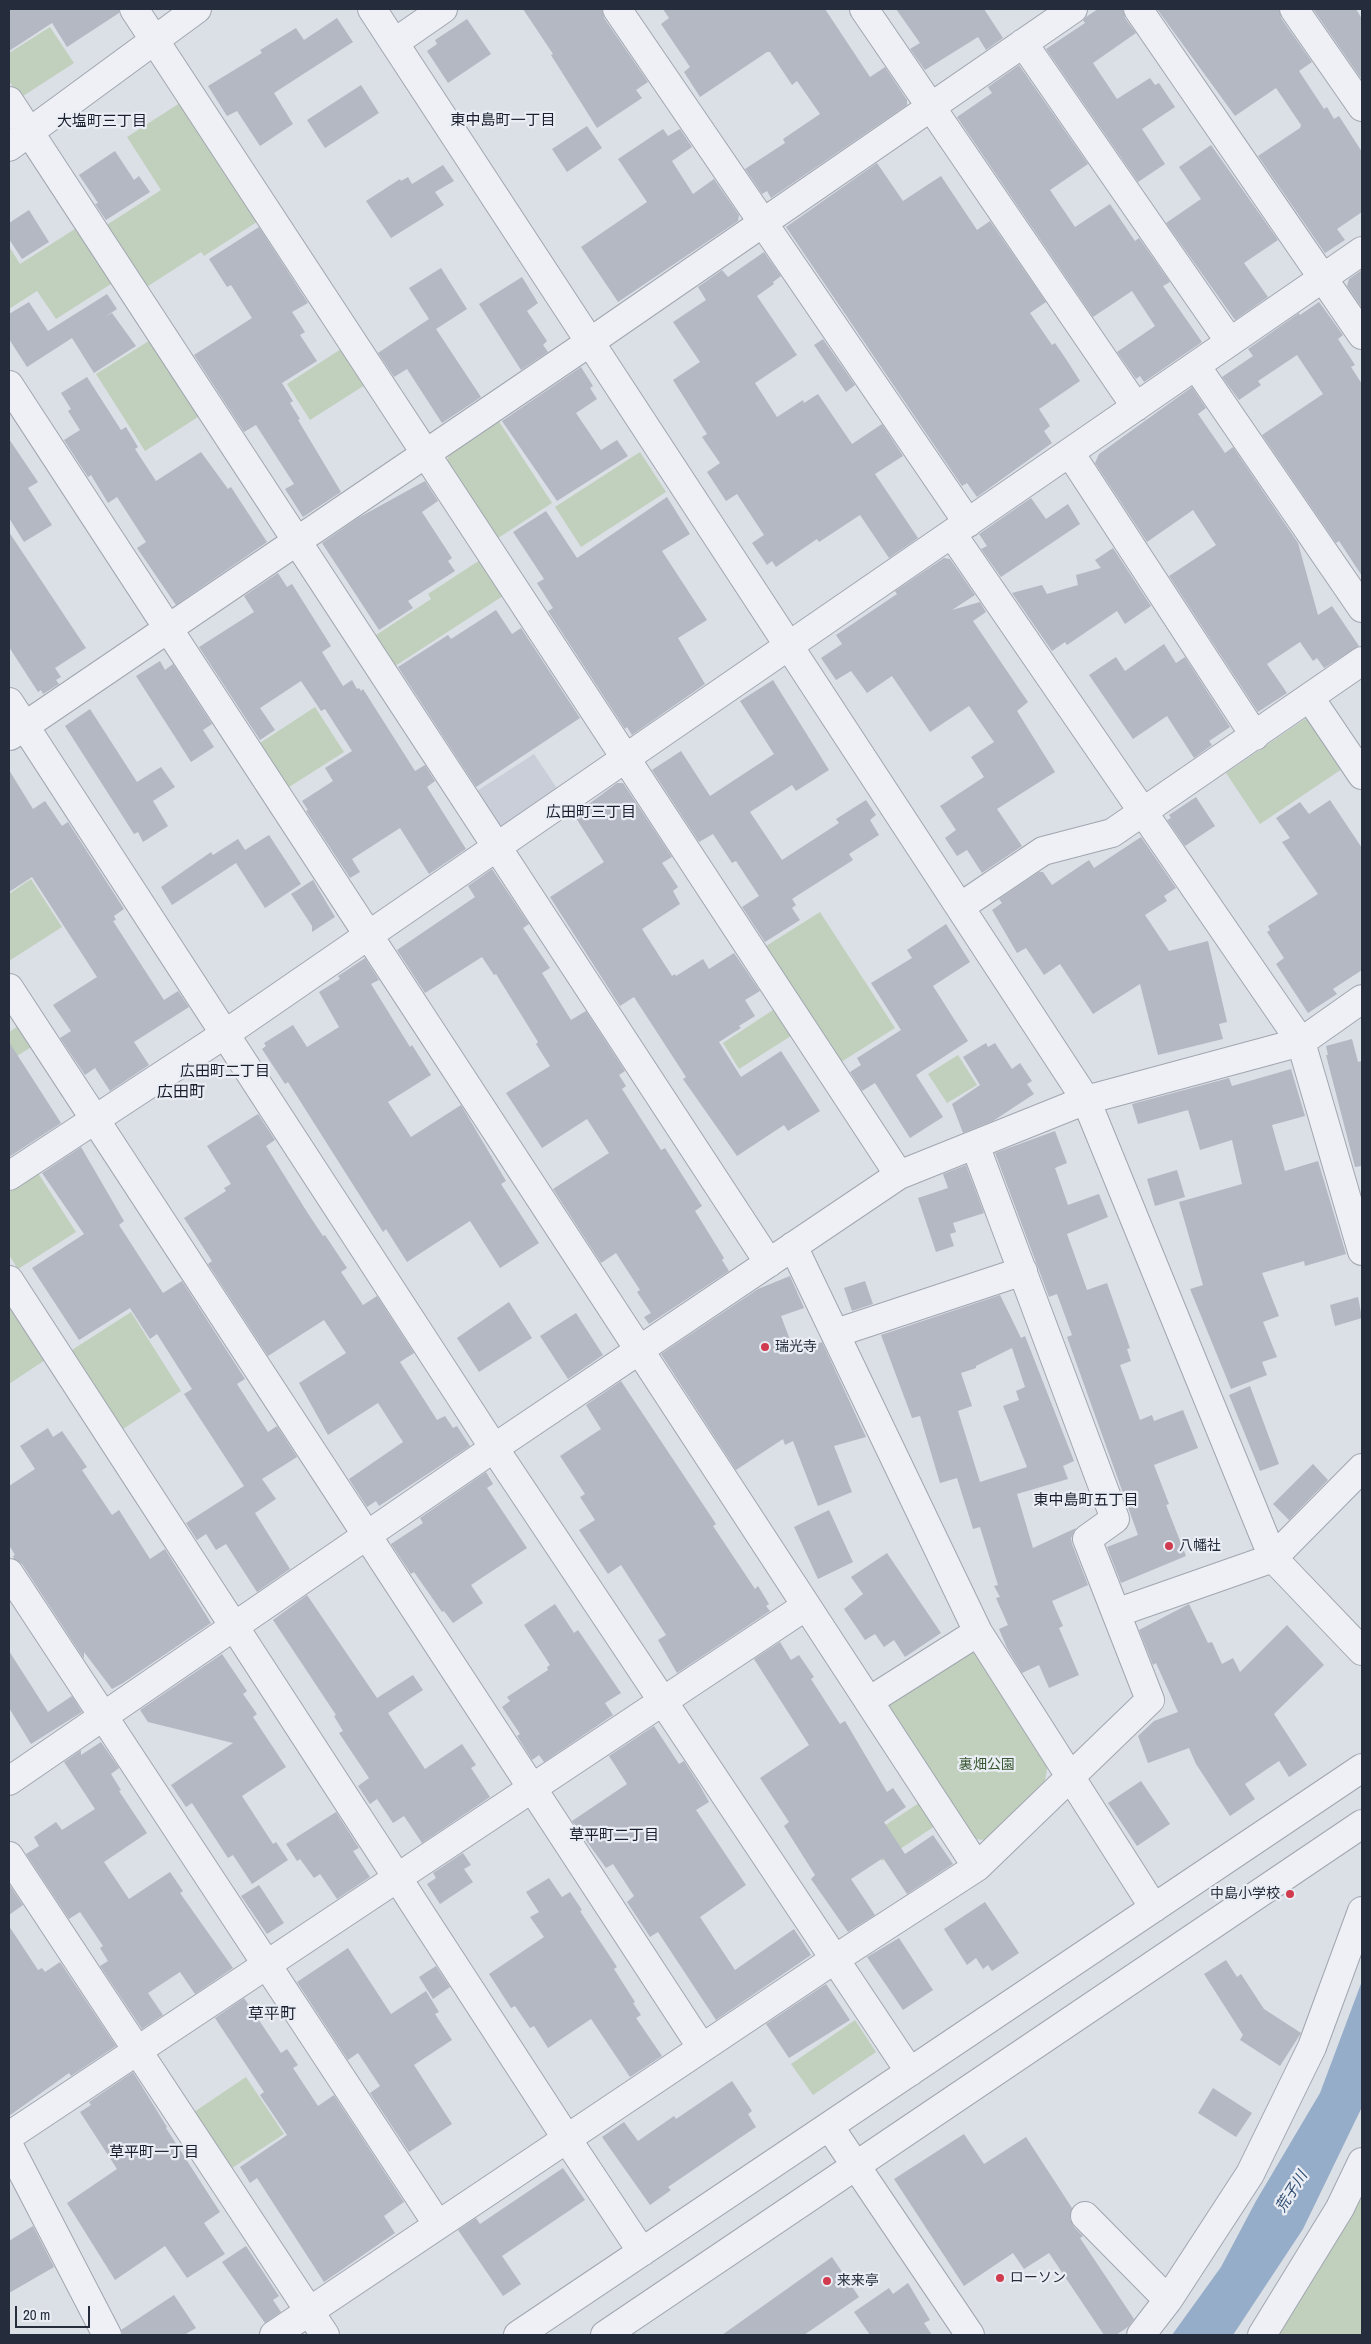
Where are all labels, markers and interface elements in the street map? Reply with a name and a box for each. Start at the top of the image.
district label: 東中島町一丁目 [451,112,555,130]
district label: 大塩町三丁目 [57,113,147,131]
district label: 広田町三丁目 [546,804,636,822]
district label: 広田町二丁目 [180,1063,270,1081]
district label: 広田町 [157,1083,205,1103]
place label: 瑞光寺 [775,1339,817,1355]
marker: 瑞光寺 [759,1341,771,1353]
district label: 東中島町五丁目 [1034,1492,1138,1510]
place label: 八幡社 [1179,1538,1221,1554]
marker: 八幡社 [1163,1540,1175,1552]
park label: 裏畑公園 [959,1757,1015,1773]
district label: 草平町二丁目 [569,1827,659,1845]
place label: 中島小学校 [1210,1886,1280,1902]
marker: 中島小学校 [1284,1888,1296,1900]
district label: 草平町 [248,2005,296,2025]
district label: 草平町一丁目 [109,2144,199,2162]
water label: 荒子川 [1272,2168,1312,2216]
place label: ローソン [1010,2270,1066,2286]
marker: ローソン [994,2272,1006,2284]
place label: 来来亭 [837,2273,879,2289]
marker: 来来亭 [821,2275,833,2287]
scale bar [18,2296,92,2328]
text: 20 m [23,2304,50,2325]

